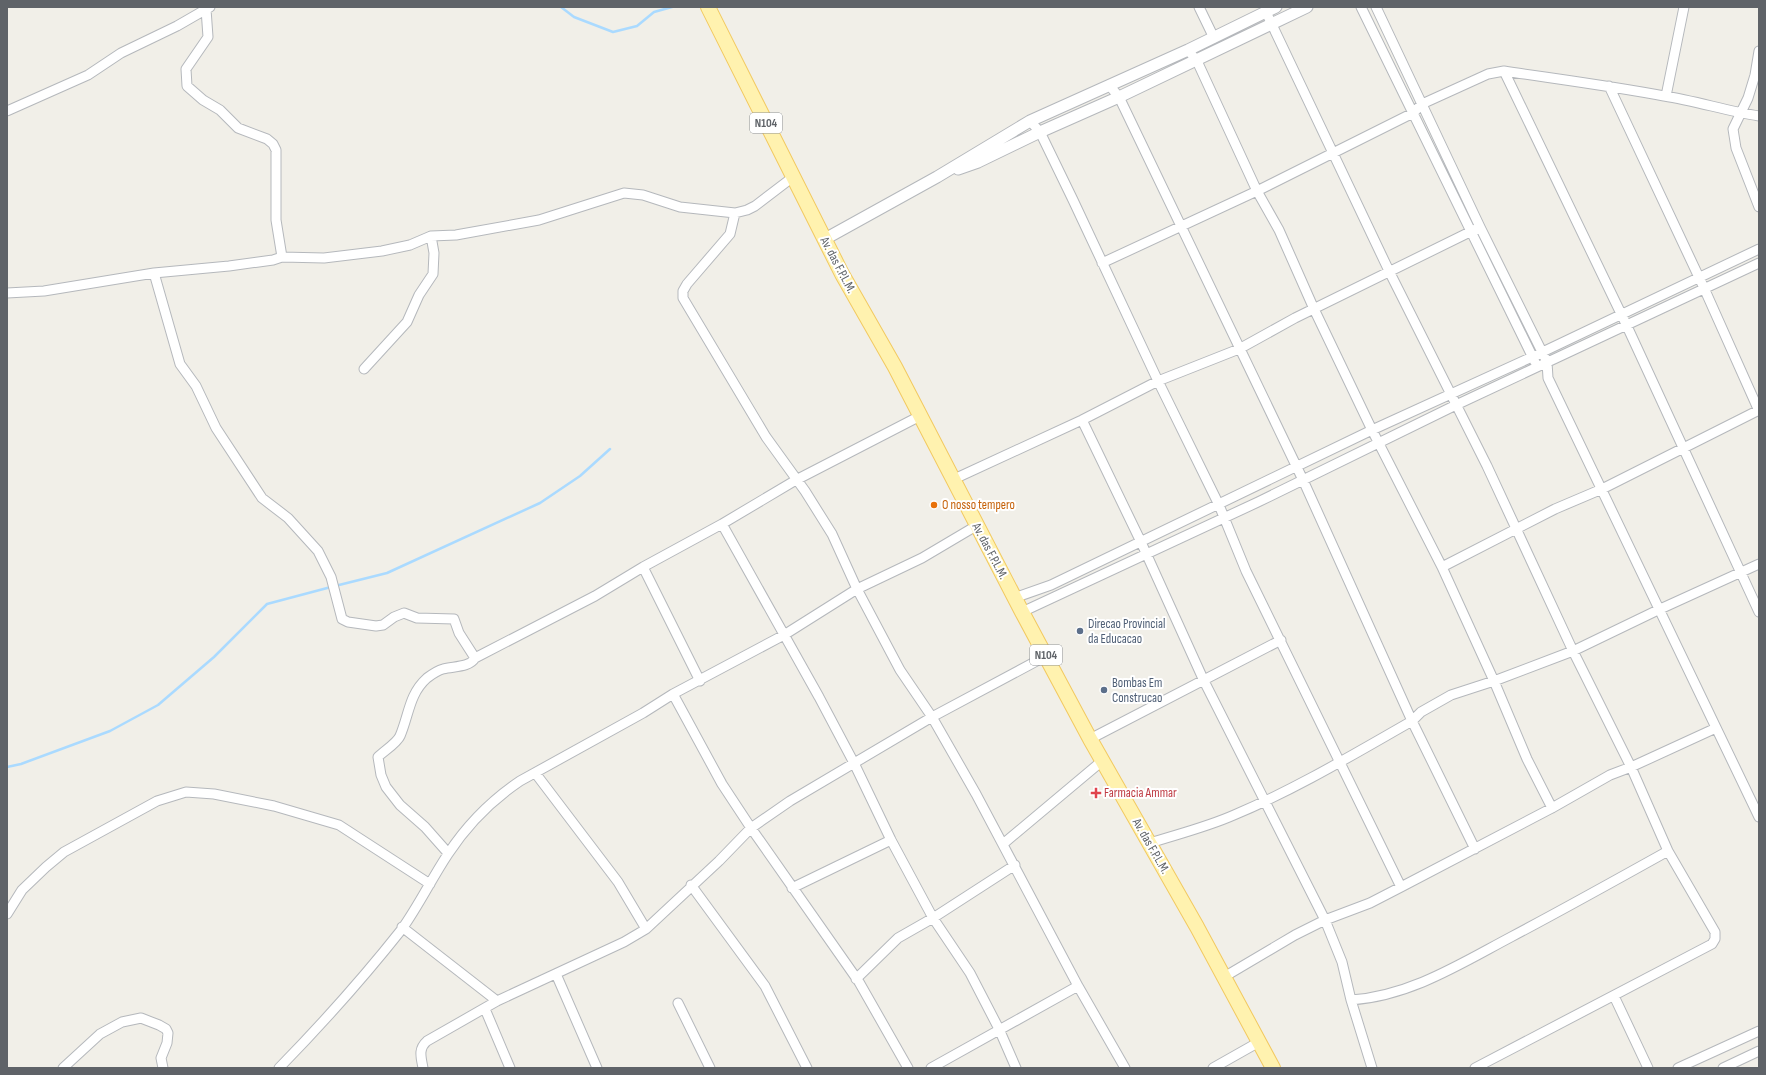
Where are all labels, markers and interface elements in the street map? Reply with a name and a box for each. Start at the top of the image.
road number: N104 [750,113,782,133]
street label: Av. das F.P.L.M. [816,233,859,296]
place label: O nosso tempero [942,497,1015,513]
marker: O nosso tempero [929,500,939,510]
street label: Av. das F.P.L.M. [968,519,1011,582]
place label: Direcao Provincial da Educacao [1088,616,1165,647]
marker: Direcao Provincial da Educacao [1075,626,1085,636]
road number: N104 [1030,645,1062,665]
place label: Bombas Em Construcao [1112,675,1162,706]
marker: Bombas Em Construcao [1099,685,1109,695]
place label: Farmacia Ammar [1104,785,1177,801]
marker: Farmacia Ammar [1091,788,1101,798]
street label: Av. das F.P.L.M. [1128,815,1173,877]

